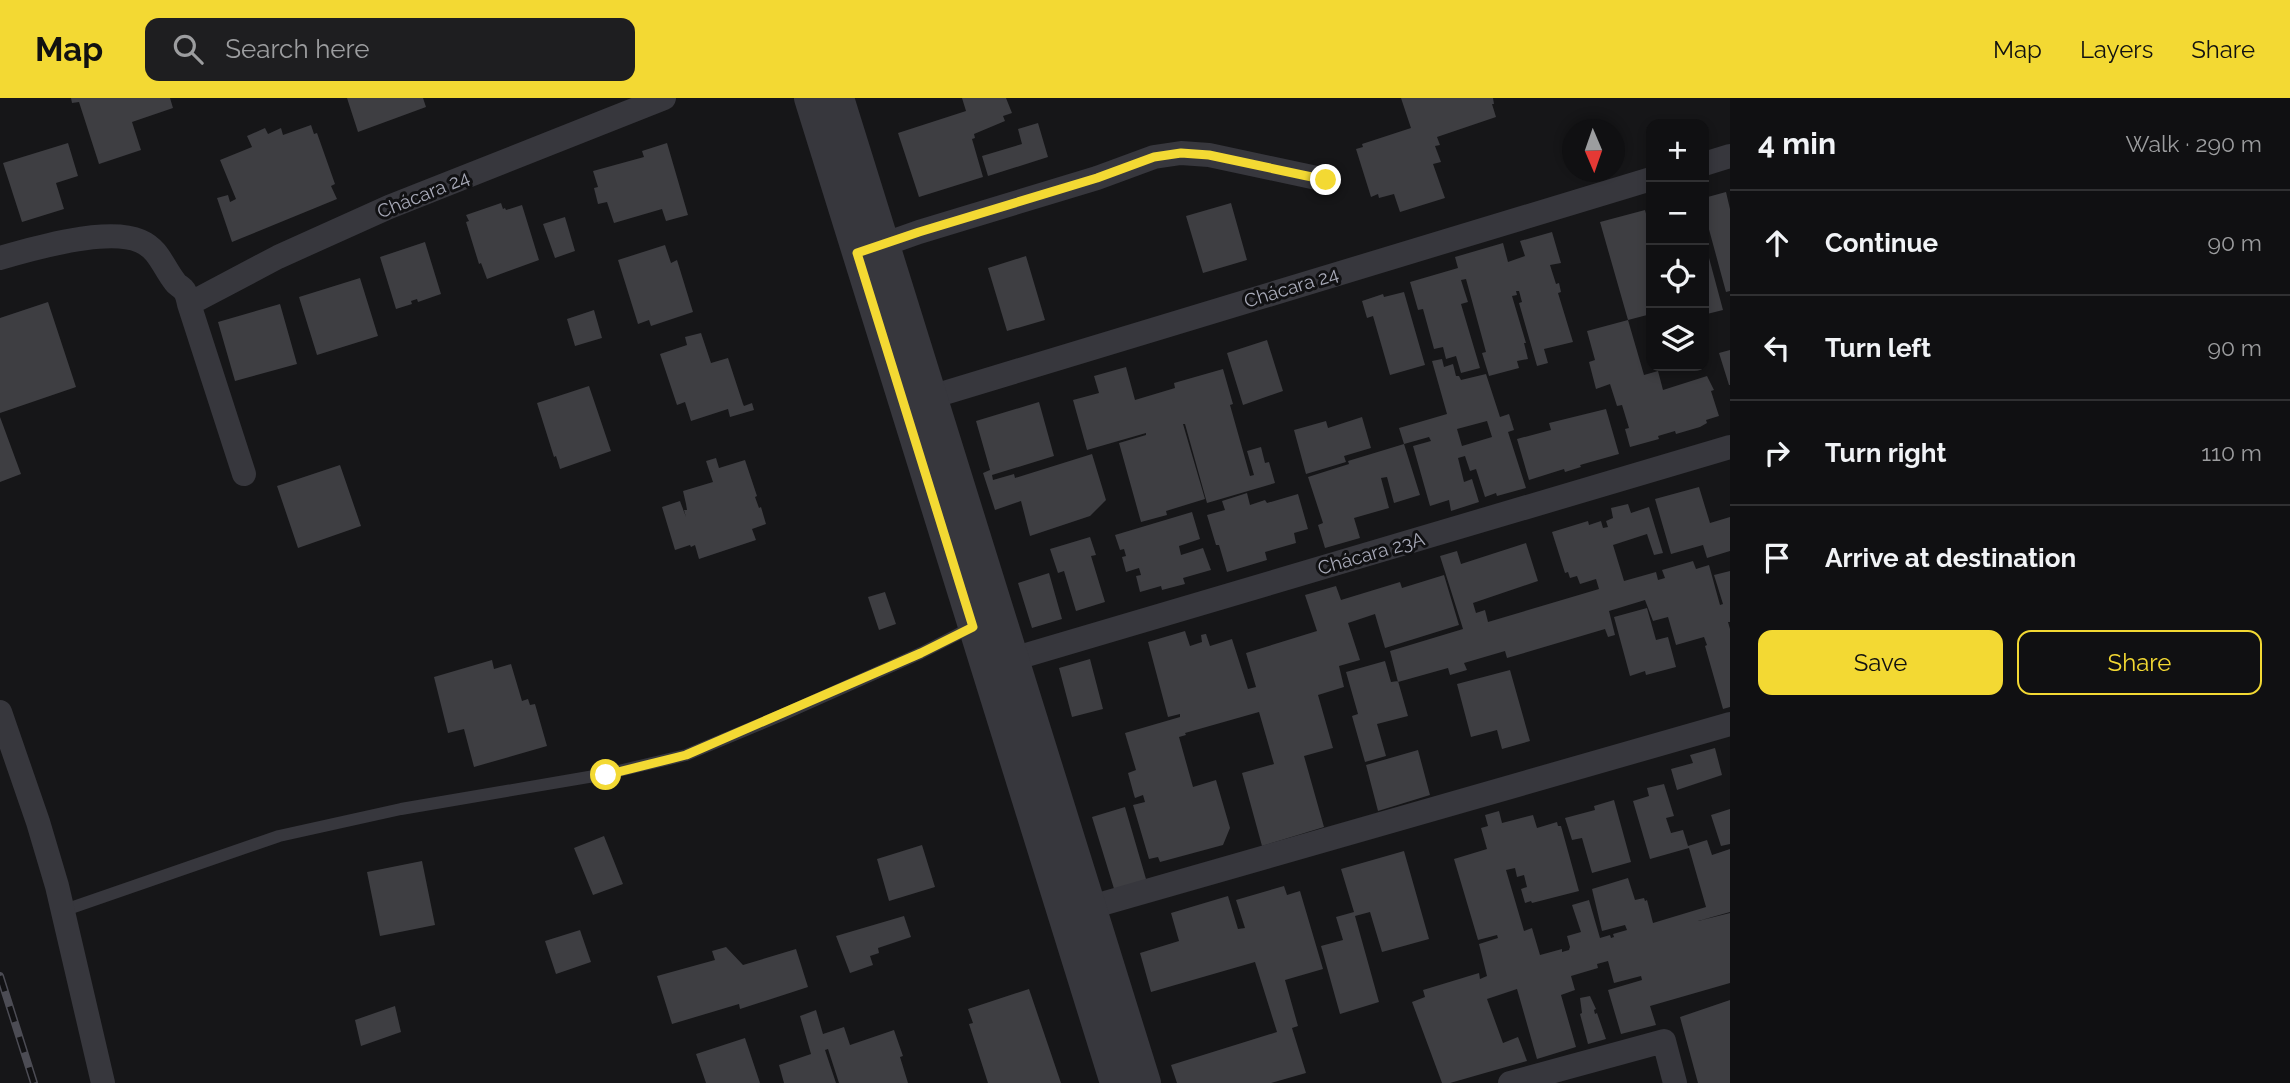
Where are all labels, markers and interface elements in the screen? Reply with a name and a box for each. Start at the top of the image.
search box [145,18,635,81]
text: Map [35,30,103,69]
icon: search [169,30,207,68]
text: Search here [225,34,370,64]
text: Map [1993,35,2042,64]
text: Layers [2080,35,2153,64]
text: Share [2191,35,2255,64]
north arrow [1562,119,1625,182]
map controls [1646,119,1709,371]
button: + [1646,119,1709,182]
text: 4 min [1758,126,1836,161]
text: Walk · 290 m [2126,130,2262,157]
route end [1310,164,1341,195]
street label: Chácara 24 [374,166,472,222]
button: − [1646,182,1709,245]
icon: ahead [1758,224,1796,262]
text: Continue [1825,228,1938,258]
text: 90 m [2207,229,2262,256]
button: locate [1646,245,1709,308]
street label: Chácara 24 [1241,262,1341,312]
button: layers [1646,308,1709,371]
icon: left [1758,329,1796,367]
text: Turn left [1825,333,1931,363]
text: 90 m [2207,334,2262,361]
icon: right [1758,434,1796,472]
text: Turn right [1825,438,1946,468]
text: 110 m [2201,439,2262,466]
street label: Chácara 23A [1315,527,1427,579]
icon: arrive [1758,539,1796,577]
text: Arrive at destination [1825,543,2076,573]
button: Save [1758,630,2003,695]
button: Share [2017,630,2262,695]
route start [590,759,621,790]

